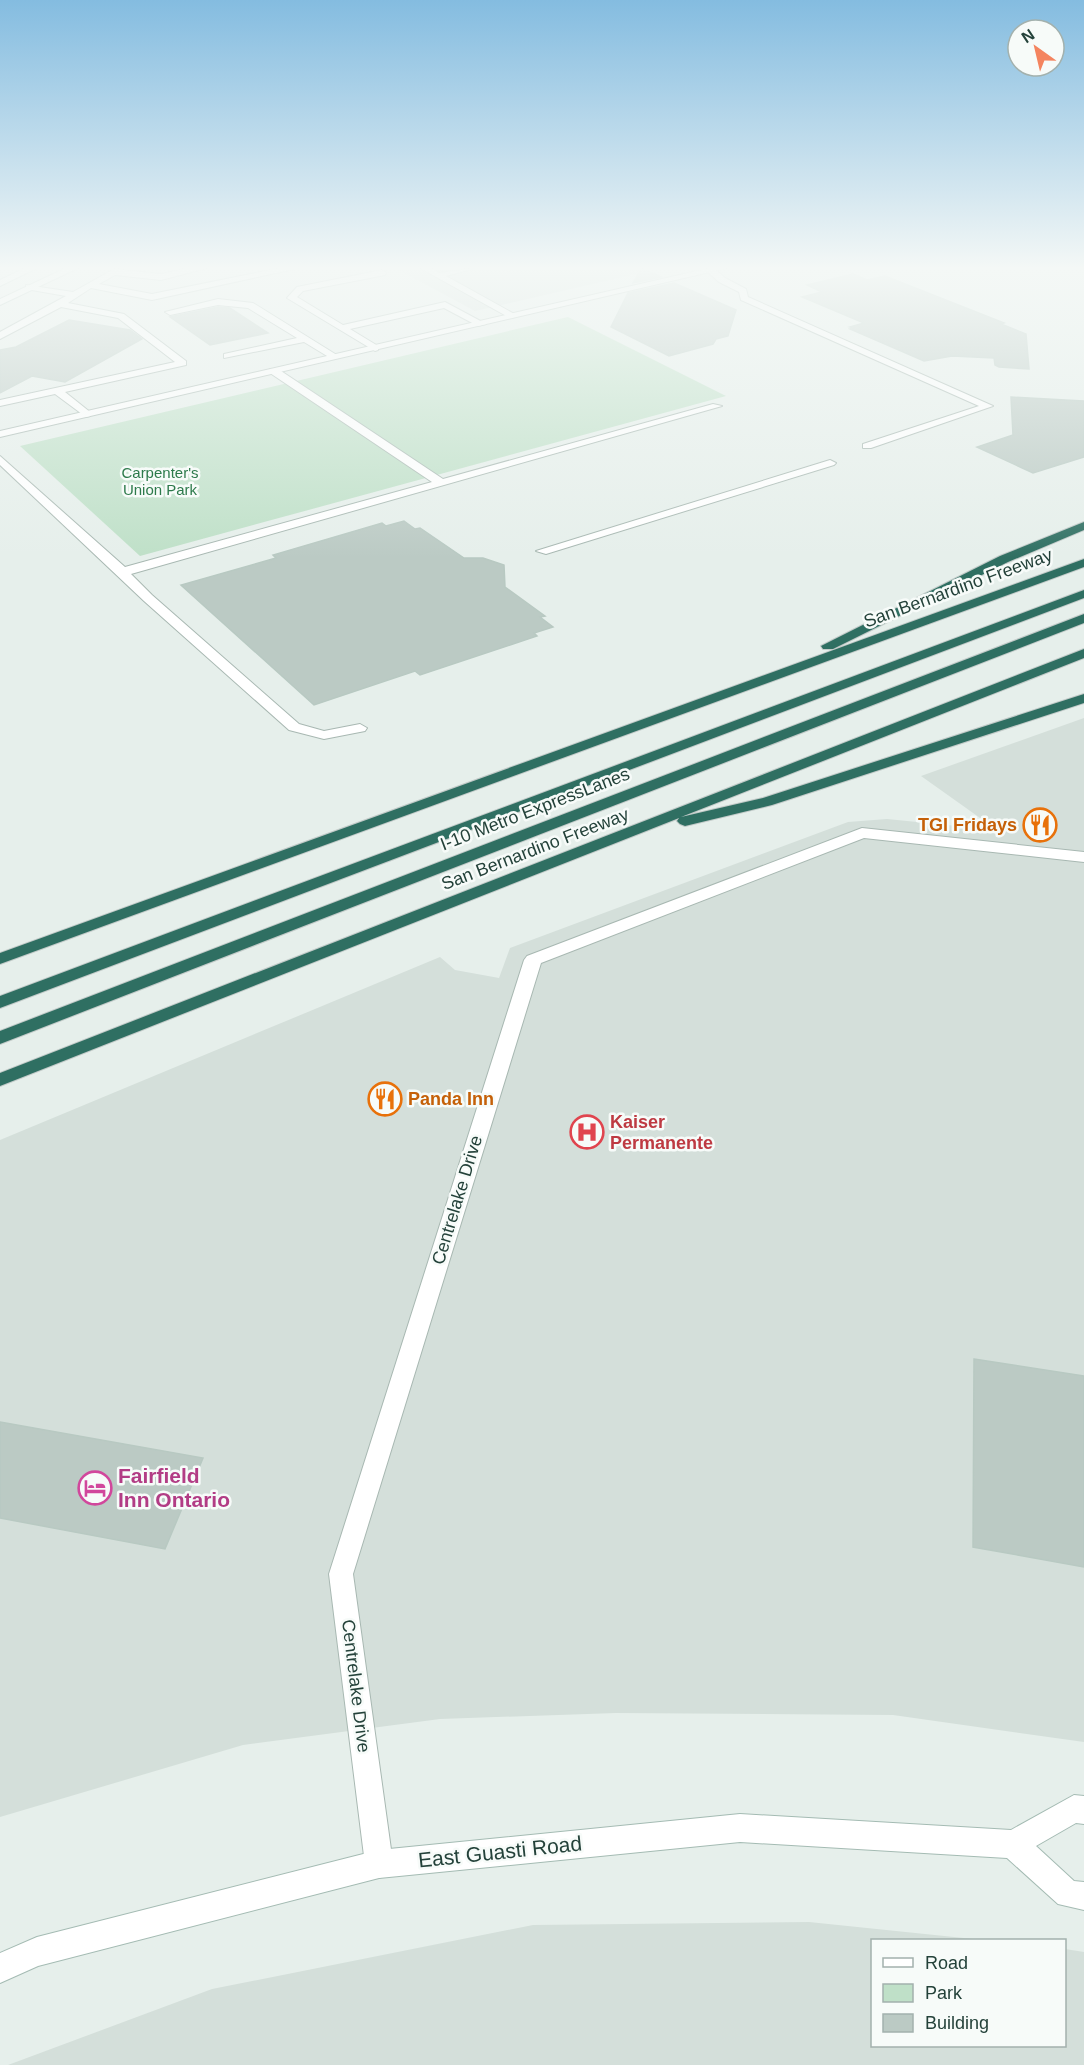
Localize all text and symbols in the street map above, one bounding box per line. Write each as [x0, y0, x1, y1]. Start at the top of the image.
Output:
north arrow [1006, 18, 1066, 78]
text: N [1018, 26, 1037, 46]
park label: Carpenter's Union Park [121, 464, 199, 498]
street label: San Bernardino Freeway [861, 545, 1055, 631]
street label: I-10 Metro ExpressLanes [438, 764, 632, 854]
street label: San Bernardino Freeway [438, 804, 632, 894]
restaurant icon: TGI Fridays [1022, 807, 1058, 843]
place label: TGI Fridays [918, 815, 1017, 835]
restaurant icon: Panda Inn [367, 1081, 403, 1117]
place label: Panda Inn [408, 1089, 494, 1109]
place label: Kaiser Permanente [610, 1112, 713, 1153]
hospital icon: Kaiser Permanente [569, 1114, 605, 1150]
street label: Centrelake Drive [428, 1133, 486, 1267]
place label: Fairfield Inn Ontario [118, 1464, 230, 1511]
hotel icon: Fairfield Inn Ontario [77, 1470, 113, 1506]
street label: Centrelake Drive [338, 1618, 374, 1754]
street label: East Guasti Road [417, 1831, 583, 1872]
legend [871, 1939, 1066, 2047]
text: Road [925, 1953, 968, 1973]
text: Park [925, 1983, 963, 2003]
text: Building [925, 2013, 989, 2033]

